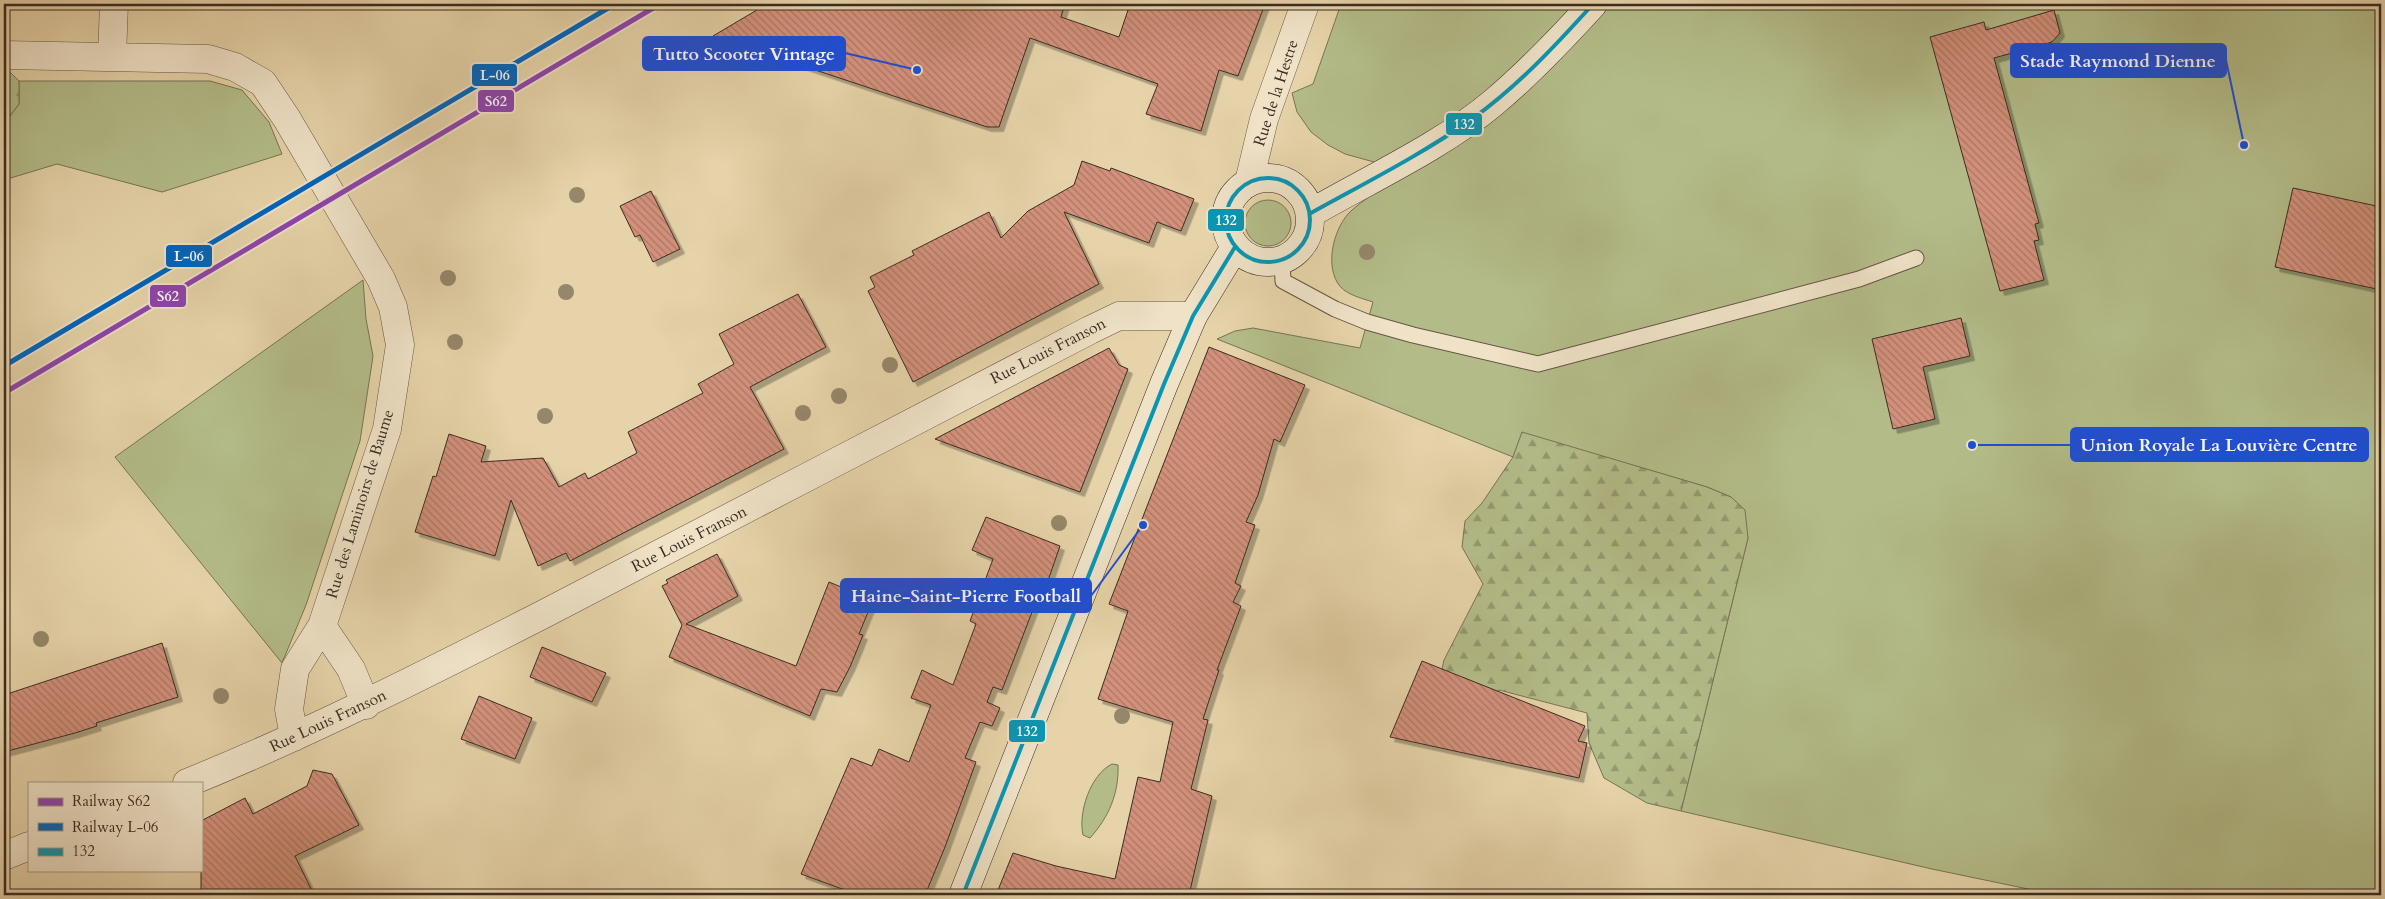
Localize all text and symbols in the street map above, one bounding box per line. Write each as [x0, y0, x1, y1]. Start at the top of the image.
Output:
callout: Tutto Scooter Vintage [643, 37, 845, 70]
street label: Rue de la Hestre [1248, 37, 1304, 149]
text: Tutto Scooter Vintage [653, 42, 835, 67]
callout: Stade Raymond Dienne [2011, 44, 2226, 77]
text: Stade Raymond Dienne [2020, 49, 2216, 74]
line badge: L-06 [471, 63, 518, 87]
text: L-06 [480, 66, 510, 85]
line badge: S62 [477, 89, 515, 113]
text: S62 [485, 92, 507, 111]
line badge: 132 [1445, 112, 1483, 136]
text: 132 [1453, 115, 1475, 134]
line badge: 132 [1207, 208, 1245, 232]
text: 132 [1215, 211, 1237, 230]
line badge: L-06 [165, 244, 213, 268]
text: L-06 [174, 247, 204, 266]
line badge: S62 [149, 284, 187, 308]
text: S62 [157, 287, 179, 306]
street label: Rue Louis Franson [987, 312, 1109, 390]
street label: Rue des Laminoirs de Baume [321, 407, 399, 601]
callout: Union Royale La Louvière Centre [2071, 428, 2368, 461]
text: Union Royale La Louvière Centre [2081, 433, 2358, 458]
street label: Rue Louis Franson [628, 500, 750, 578]
callout: Haine-Saint-Pierre Football [841, 579, 1091, 612]
text: Haine-Saint-Pierre Football [851, 584, 1081, 609]
street label: Rue Louis Franson [266, 684, 390, 758]
line badge: 132 [1008, 719, 1046, 743]
text: 132 [1016, 722, 1038, 741]
legend [28, 782, 202, 872]
text: Railway S62 [72, 791, 151, 811]
text: Railway L-06 [72, 817, 159, 837]
text: 132 [72, 841, 95, 861]

